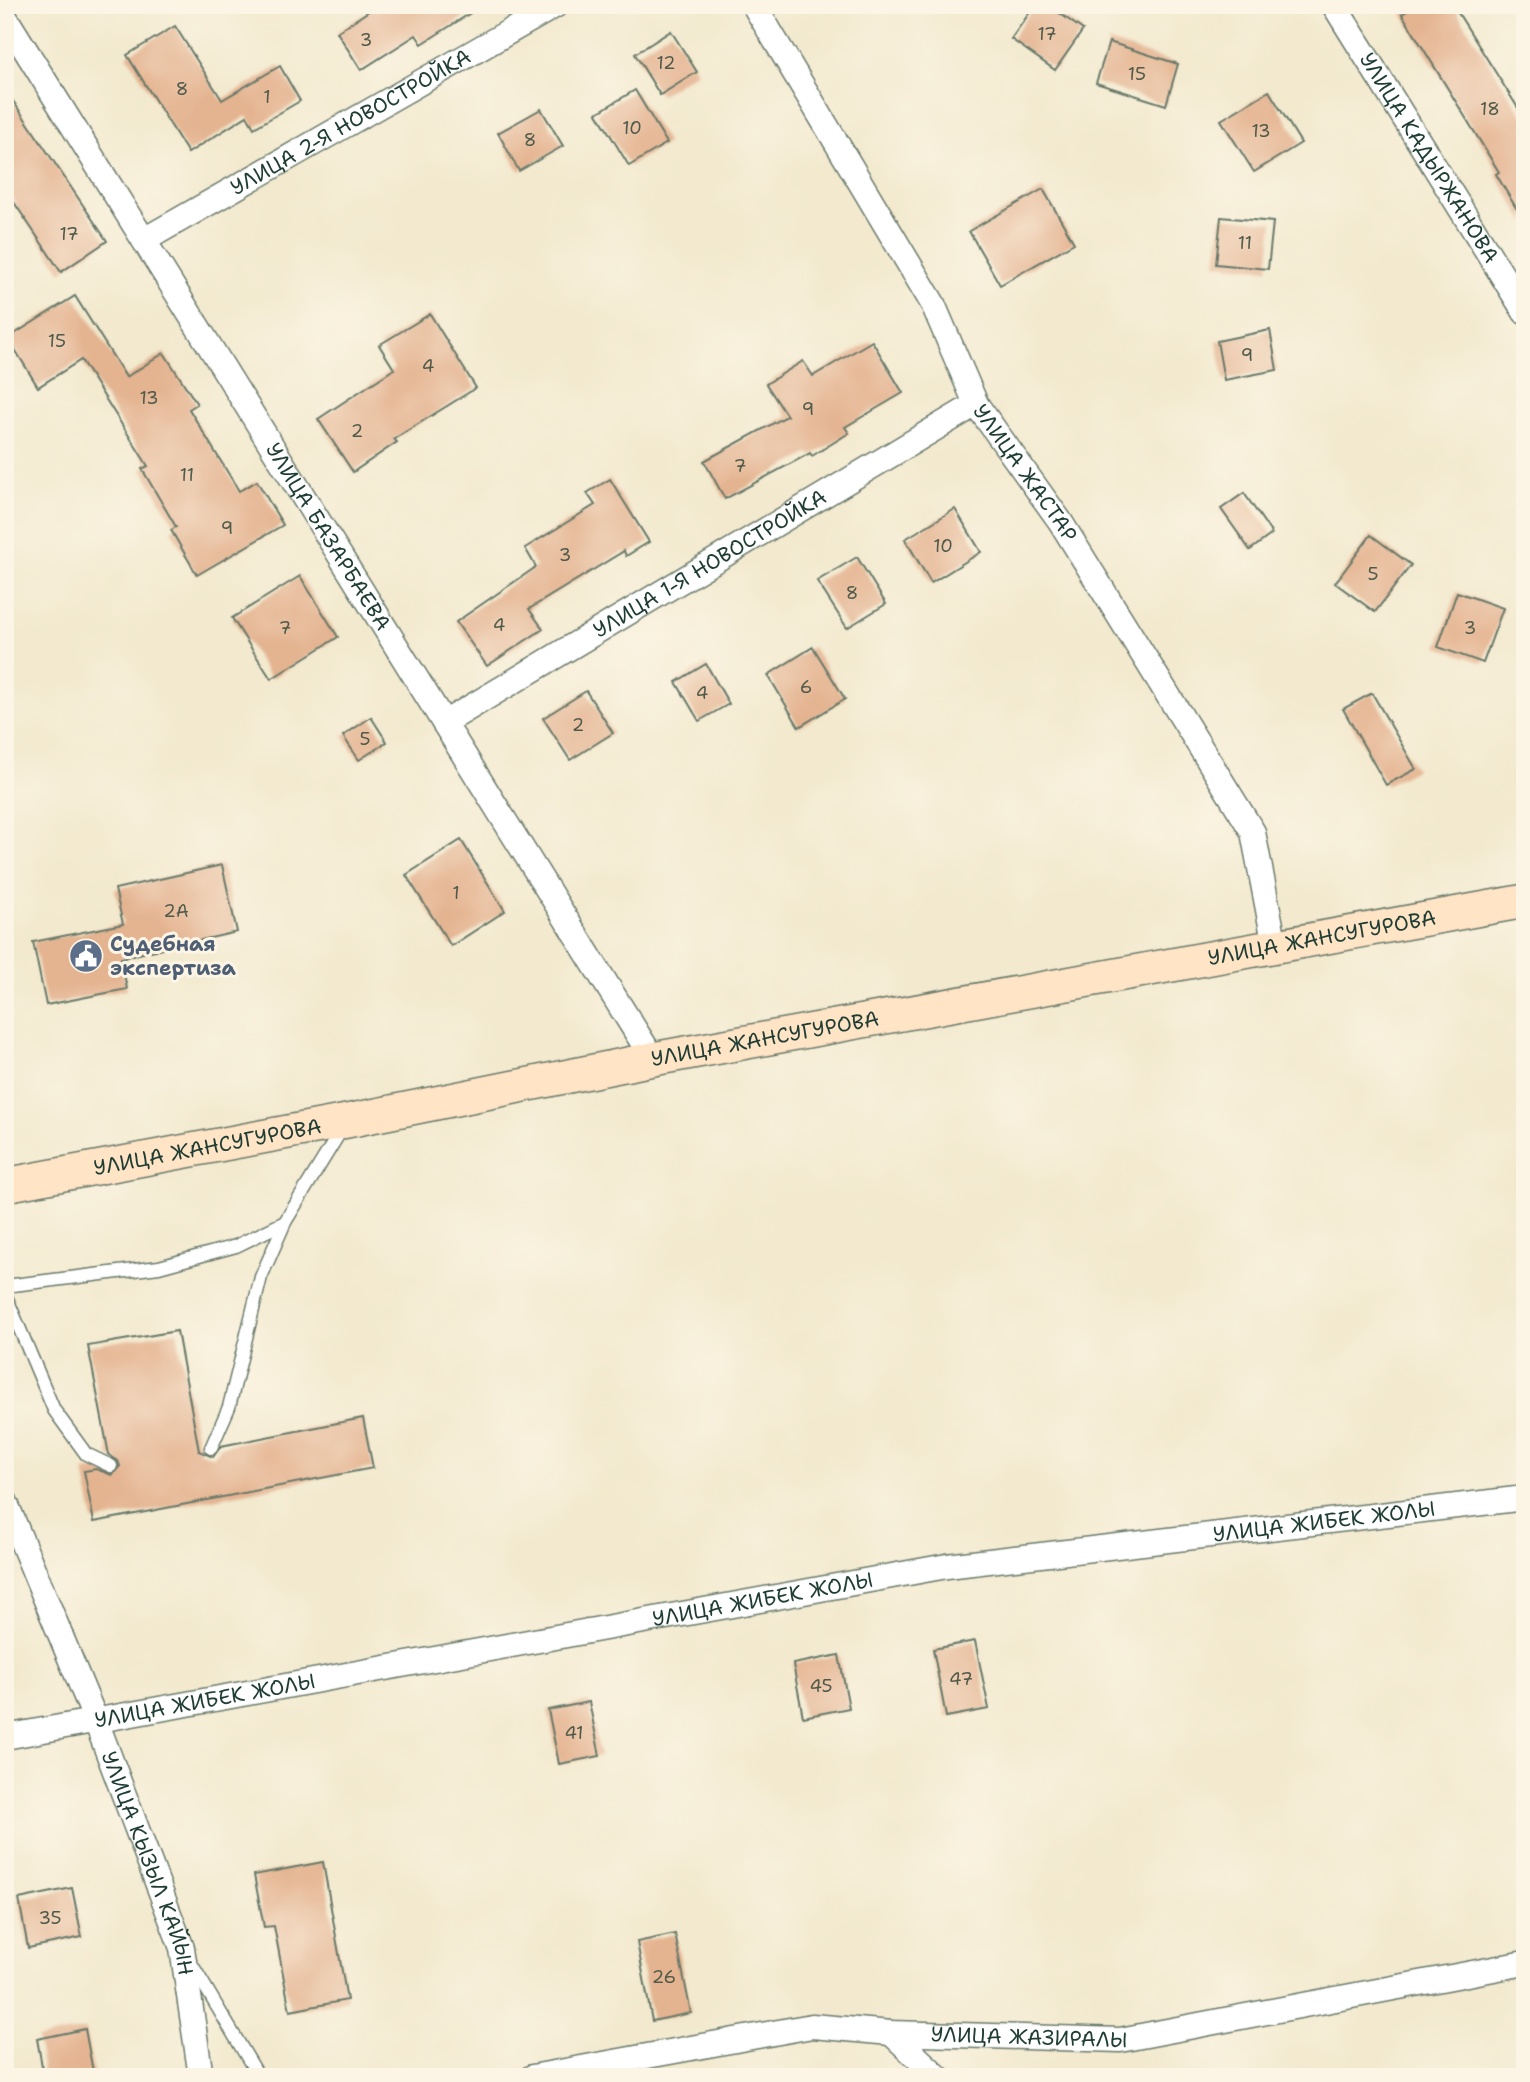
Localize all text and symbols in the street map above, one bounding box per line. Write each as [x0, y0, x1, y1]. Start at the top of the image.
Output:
house number: 17 [1037, 22, 1057, 46]
house number: 3 [360, 28, 372, 52]
street label: УЛИЦА 2-Я НОВОСТРОЙКА [225, 42, 476, 202]
street label: УЛИЦА КАДЫРЖАНОВА [1353, 47, 1505, 268]
house number: 12 [656, 51, 676, 75]
house number: 15 [1128, 62, 1146, 86]
house number: 8 [176, 77, 188, 101]
house number: 1 [263, 85, 271, 109]
house number: 18 [1480, 97, 1500, 121]
house number: 10 [622, 116, 642, 140]
house number: 13 [1251, 119, 1271, 143]
house number: 8 [524, 128, 536, 152]
house number: 17 [59, 222, 79, 246]
house number: 11 [1238, 231, 1252, 255]
house number: 15 [48, 329, 66, 353]
house number: 9 [1241, 343, 1253, 367]
house number: 4 [422, 354, 434, 378]
house number: 13 [139, 386, 159, 410]
house number: 9 [802, 397, 814, 421]
street label: УЛИЦА ЖАСТАР [967, 399, 1083, 547]
house number: 2 [351, 419, 363, 443]
street label: УЛИЦА БАЗАРБАЕВА [259, 437, 397, 636]
house number: 7 [734, 454, 746, 478]
house number: 11 [180, 463, 194, 487]
street label: УЛИЦА 1-Я НОВОСТРОЙКА [588, 483, 832, 644]
house number: 9 [221, 516, 233, 540]
house number: 10 [933, 534, 953, 558]
house number: 3 [559, 543, 571, 567]
house number: 5 [1367, 562, 1379, 586]
house number: 8 [846, 581, 858, 605]
house number: 4 [493, 613, 505, 637]
house number: 7 [279, 616, 291, 640]
house number: 3 [1464, 616, 1476, 640]
house number: 6 [800, 675, 812, 699]
house number: 4 [696, 681, 708, 705]
house number: 2 [572, 713, 584, 737]
house number: 5 [359, 727, 371, 751]
house number: 1 [452, 881, 460, 905]
house number: 2А [163, 899, 189, 923]
street label: УЛИЦА ЖАНСУГУРОВА [1206, 903, 1438, 972]
place label: Судебная экспертиза [110, 930, 237, 982]
public building icon: Судебная экспертиза [67, 937, 105, 975]
street label: УЛИЦА ЖАНСУГУРОВА [649, 1004, 881, 1073]
street label: УЛИЦА ЖАНСУГУРОВА [91, 1112, 324, 1182]
street label: УЛИЦА ЖИБЕК ЖОЛЫ [1211, 1495, 1437, 1549]
street label: УЛИЦА ЖИБЕК ЖОЛЫ [650, 1566, 875, 1633]
street label: УЛИЦА ЖИБЕК ЖОЛЫ [92, 1667, 317, 1734]
house number: 47 [949, 1667, 973, 1691]
house number: 45 [809, 1674, 833, 1698]
house number: 41 [564, 1721, 584, 1745]
street label: УЛИЦА КЫЗЫЛ КАЙЫН [95, 1747, 200, 1977]
house number: 35 [38, 1906, 62, 1930]
house number: 26 [652, 1965, 676, 1989]
street label: УЛИЦА ЖАЗИРАЛЫ [930, 2020, 1128, 2054]

